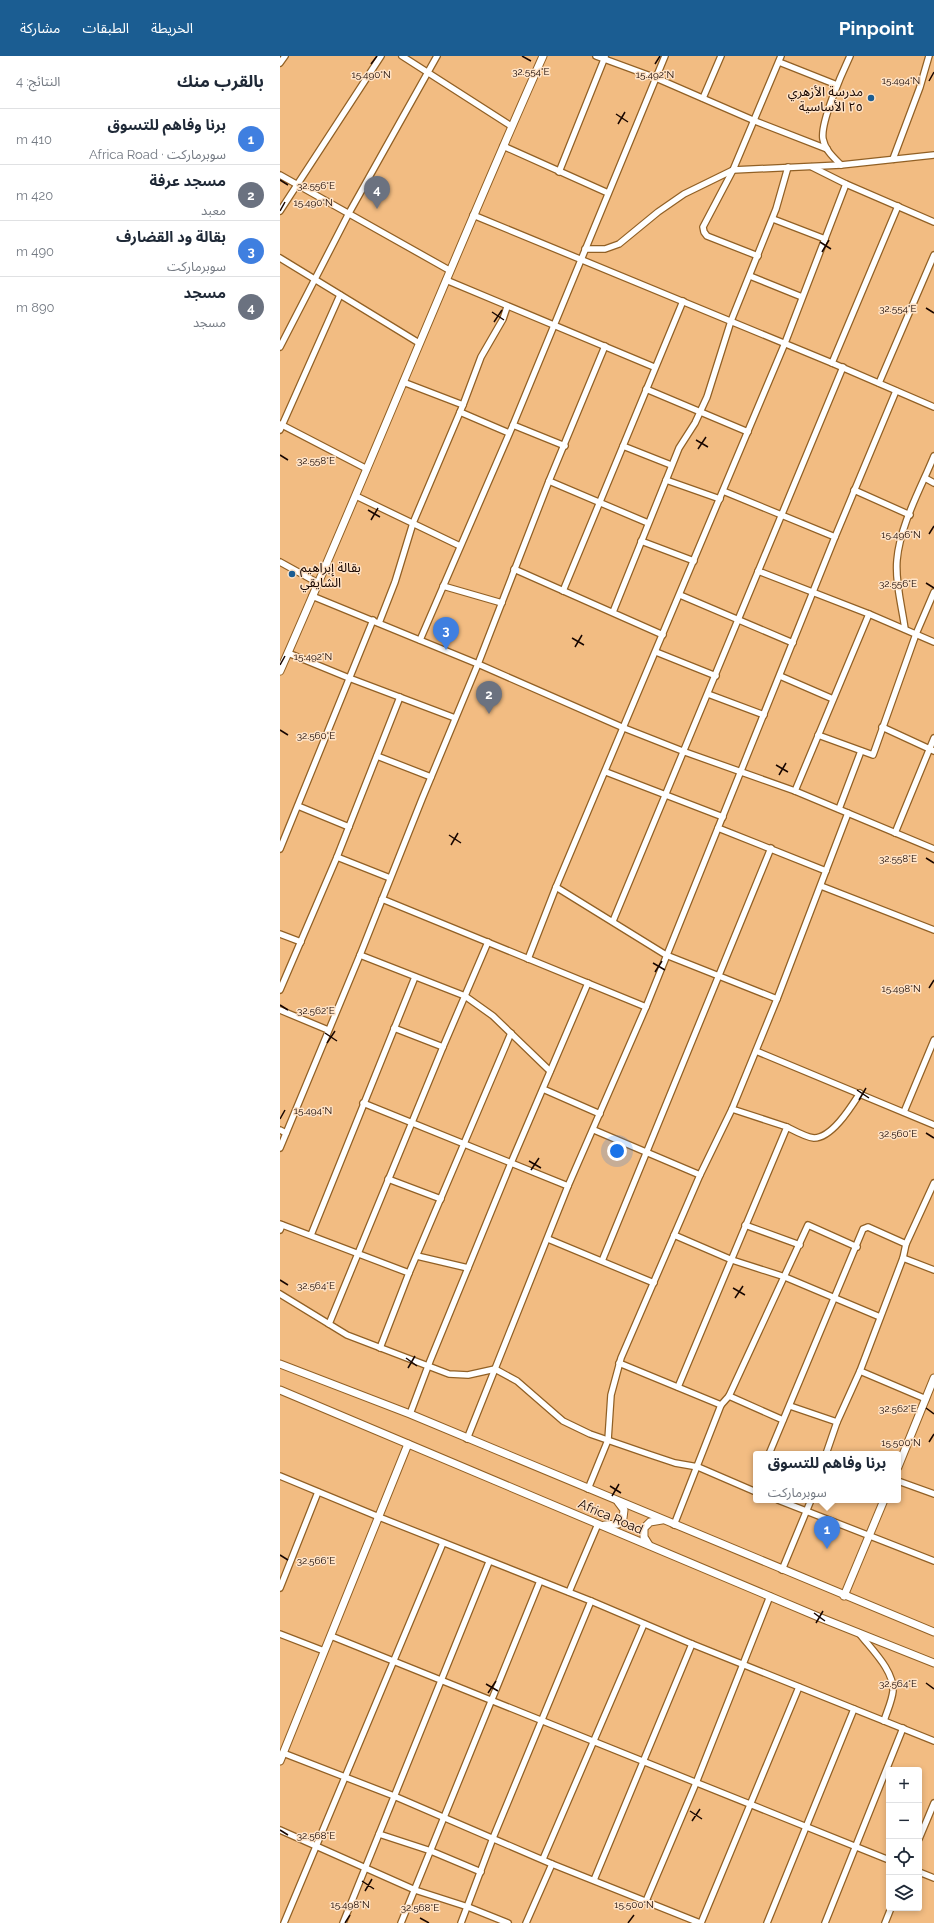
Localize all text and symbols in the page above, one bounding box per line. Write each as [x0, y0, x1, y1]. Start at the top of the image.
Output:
text: Pinpoint [839, 17, 914, 39]
text: مشاركة [20, 20, 60, 36]
text: الطبقات [82, 20, 129, 36]
text: الخريطة [151, 20, 193, 36]
text: 32.554°E [512, 66, 550, 77]
text: 15.490°N [351, 69, 391, 80]
text: 15.492°N [636, 69, 674, 80]
text: بالقرب منك [177, 71, 264, 91]
text: النتائج: 4 [16, 74, 60, 89]
text: 15.494°N [882, 75, 920, 86]
place label: مدرسة الأزهري ٢٥ الأساسية [788, 84, 863, 114]
marker: مدرسة الأزهري ٢٥ الأساسية [866, 93, 876, 103]
text: برنا وفاهم للتسوق [107, 116, 226, 134]
text: 410 m [16, 132, 52, 147]
text: 1 [248, 132, 254, 147]
text: سوبرماركت · Africa Road [89, 147, 226, 162]
text: مسجد عرفة [149, 172, 226, 190]
pin: 4 [364, 176, 390, 209]
text: 32.556°E [297, 180, 335, 191]
text: 420 m [16, 188, 53, 203]
text: 2 [247, 188, 255, 203]
text: 15.490°N [293, 197, 333, 208]
text: معبد [201, 203, 226, 218]
text: بقالة ود القضارف [116, 228, 226, 246]
text: 490 m [16, 244, 54, 259]
text: 3 [247, 244, 255, 259]
text: سوبرماركت [167, 259, 226, 274]
text: مسجد [184, 284, 226, 302]
text: 890 m [16, 300, 55, 315]
text: 4 [247, 300, 255, 315]
text: 32.554°E [879, 303, 917, 314]
text: مسجد [193, 315, 226, 330]
text: 32.558°E [297, 455, 335, 466]
text: 15.496°N [881, 529, 921, 540]
place label: بقالة إبراهيم الشايقي [300, 560, 361, 593]
marker: بقالة إبراهيم الشايقي [287, 569, 297, 579]
text: 32.556°E [879, 578, 917, 589]
pin: 3 [433, 617, 459, 650]
text: 15.492°N [294, 651, 332, 662]
pin: 2 [476, 681, 502, 714]
text: 32.560°E [297, 730, 335, 741]
text: 32.558°E [879, 853, 917, 864]
text: 15.498°N [881, 983, 921, 994]
text: 32.562°E [297, 1005, 335, 1016]
text: 15.494°N [294, 1105, 332, 1116]
text: 32.560°E [879, 1128, 917, 1139]
your location [607, 1141, 627, 1161]
text: 32.564°E [297, 1280, 335, 1291]
text: 32.562°E [879, 1403, 917, 1414]
text: 15.500°N [881, 1437, 921, 1448]
popup [753, 1451, 901, 1503]
text: برنا وفاهم للتسوق [768, 1454, 886, 1472]
text: سوبرماركت [768, 1485, 827, 1500]
street label: Africa Road [576, 1496, 645, 1537]
pin: 1 [814, 1516, 840, 1549]
text: 32.566°E [297, 1555, 335, 1566]
text: 32.564°E [879, 1678, 917, 1689]
map controls [886, 1767, 922, 1911]
button: + [886, 1767, 922, 1803]
button: − [886, 1803, 922, 1839]
text: 32.568°E [297, 1830, 335, 1841]
button: locate [886, 1839, 922, 1875]
button: layers [886, 1875, 922, 1911]
text: 15.498°N [330, 1899, 370, 1910]
text: 15.500°N [614, 1899, 654, 1910]
text: 32.568°E [401, 1902, 439, 1913]

